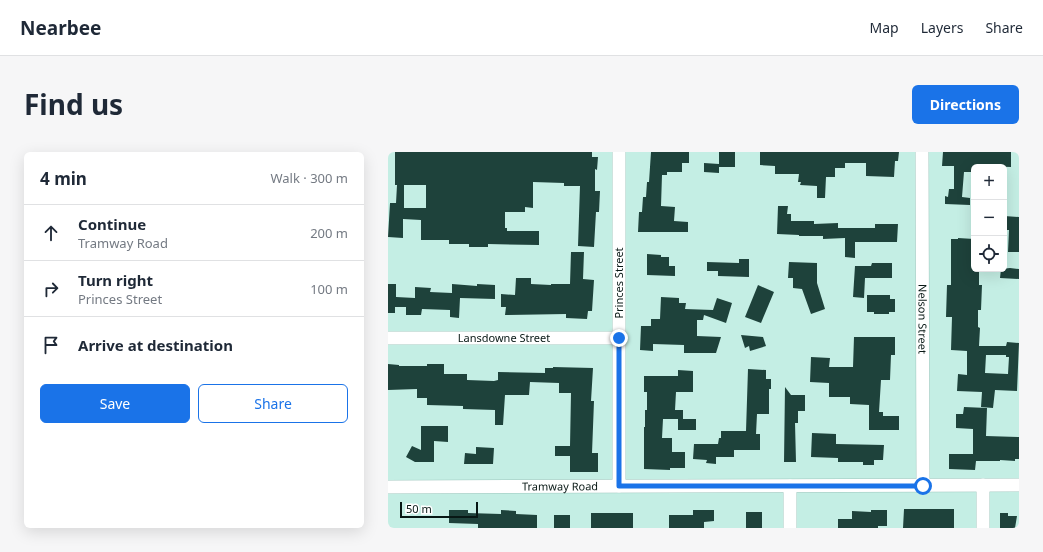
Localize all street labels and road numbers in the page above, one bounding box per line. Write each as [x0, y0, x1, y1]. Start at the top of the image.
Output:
street label: Princes Street [611, 247, 626, 319]
street label: Nelson Street [915, 284, 931, 354]
street label: Lansdowne Street [458, 330, 550, 345]
street label: Tramway Road [522, 478, 598, 494]

